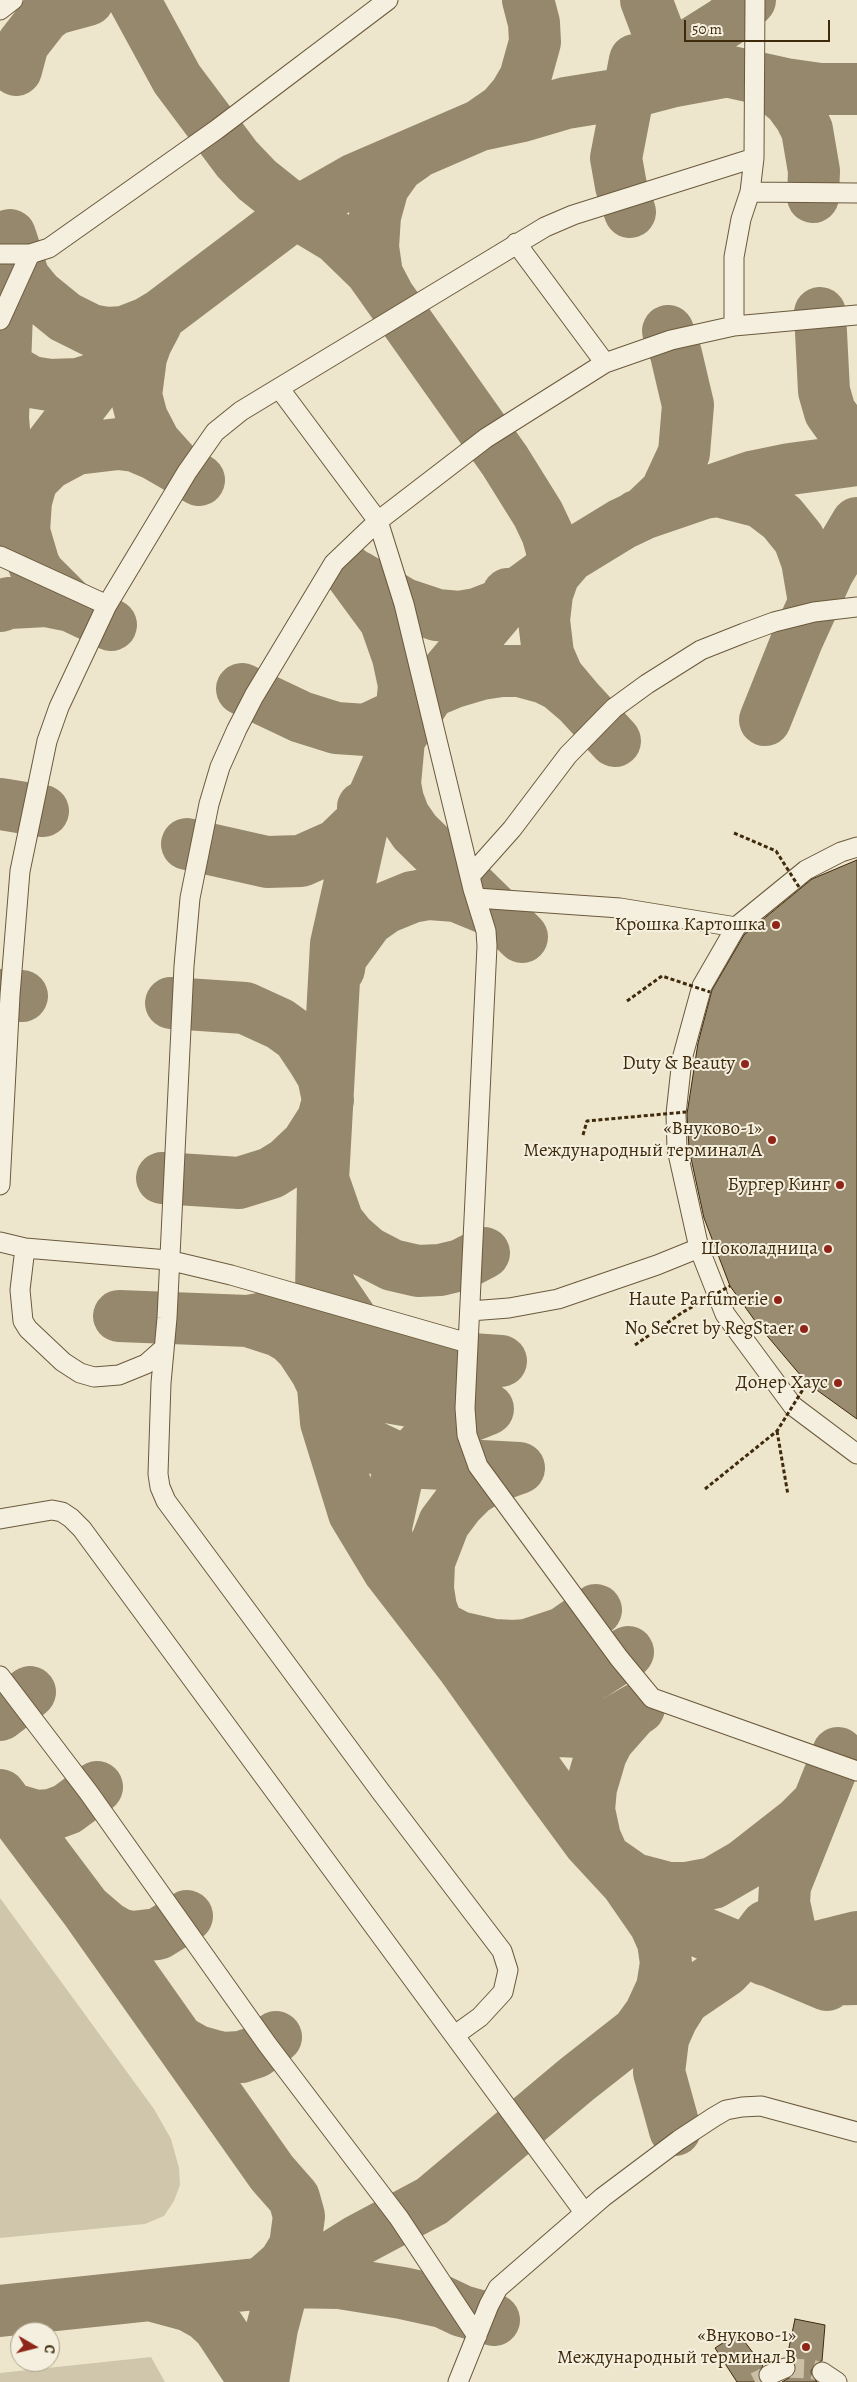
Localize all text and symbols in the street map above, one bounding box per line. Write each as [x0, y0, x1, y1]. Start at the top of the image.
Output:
scale bar [687, 10, 833, 42]
text: 50 m [692, 19, 722, 39]
place label: Крошка Картошка [615, 914, 766, 936]
marker: Крошка Картошка [770, 919, 782, 931]
place label: Duty & Beauty [622, 1053, 735, 1075]
marker: Duty & Beauty [739, 1058, 751, 1070]
place label: «Внуково-1» Международный терминал А [523, 1118, 762, 1162]
marker: «Внуково-1» Международный терминал А [766, 1134, 778, 1146]
place label: Бургер Кинг [727, 1174, 830, 1196]
marker: Бургер Кинг [834, 1179, 846, 1191]
place label: Шоколадница [700, 1238, 818, 1260]
marker: Шоколадница [822, 1243, 834, 1255]
place label: Haute Parfumerie [628, 1289, 768, 1311]
marker: Haute Parfumerie [772, 1294, 784, 1306]
place label: No Secret by RegStaer [624, 1318, 794, 1340]
marker: No Secret by RegStaer [798, 1323, 810, 1335]
place label: Донер Хаус [736, 1372, 828, 1394]
marker: Донер Хаус [832, 1377, 844, 1389]
north arrow [10, 2322, 60, 2372]
place label: «Внуково-1» Международный терминал B [557, 2325, 796, 2369]
marker: «Внуково-1» Международный терминал B [800, 2341, 812, 2353]
text: С [39, 2343, 59, 2355]

